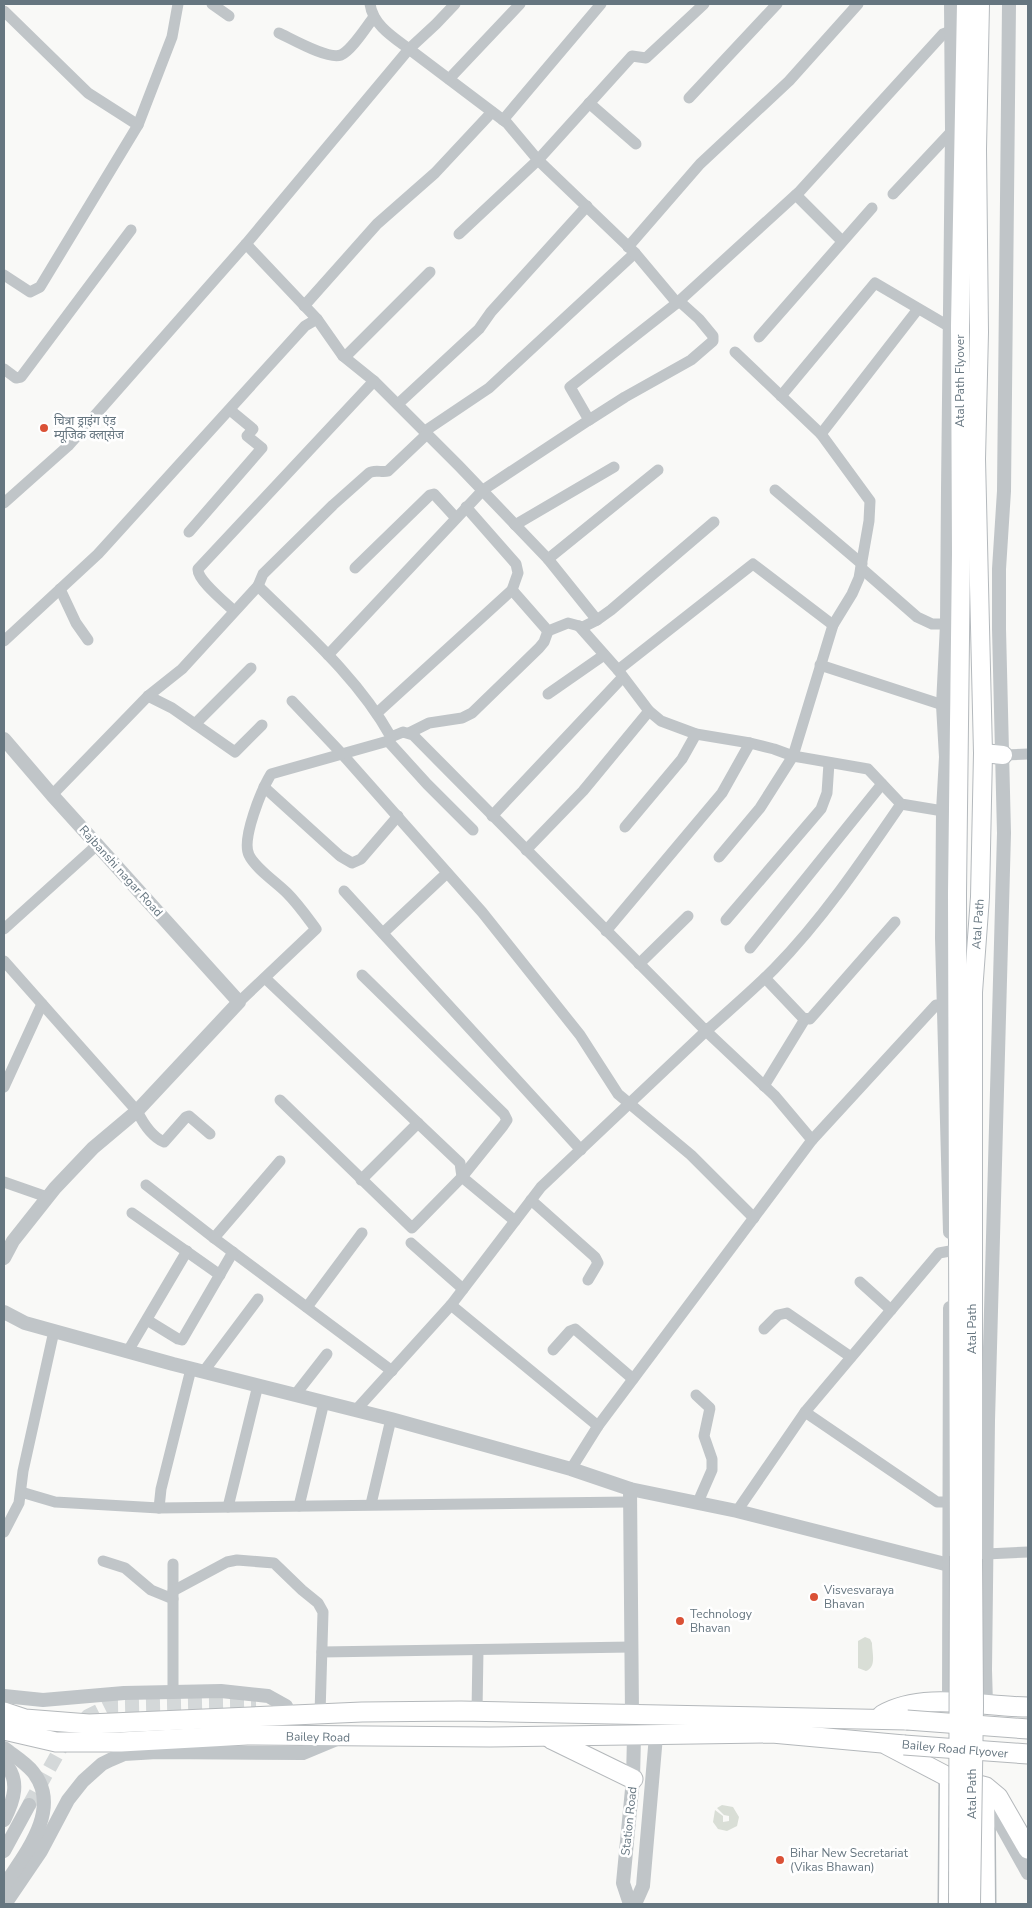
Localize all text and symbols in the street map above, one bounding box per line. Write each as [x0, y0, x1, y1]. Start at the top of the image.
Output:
street label: Atal Path Flyover [952, 334, 968, 428]
place label: चित्रा ड्राइंग एंड म्यूजिक क्ला्सेज [54, 413, 125, 443]
marker: चित्रा ड्राइंग एंड म्यूजिक क्ला्सेज [38, 422, 50, 434]
street label: Rajbanshi nagar Road [76, 822, 166, 920]
street label: Atal Path [968, 898, 988, 950]
street label: Atal Path [964, 1304, 980, 1354]
place label: Visvesvaraya Bhavan [823, 1582, 894, 1612]
marker: Visvesvaraya Bhavan [808, 1591, 820, 1603]
place label: Technology Bhavan [690, 1606, 753, 1636]
marker: Technology Bhavan [674, 1615, 686, 1627]
street label: Bailey Road [286, 1728, 350, 1746]
street label: Bailey Road Flyover [901, 1736, 1010, 1762]
street label: Atal Path [964, 1769, 980, 1819]
street label: Station Road [617, 1786, 641, 1856]
place label: Bihar New Secretariat (Vikas Bhawan) [790, 1845, 909, 1875]
marker: Bihar New Secretariat (Vikas Bhawan) [774, 1854, 786, 1866]

